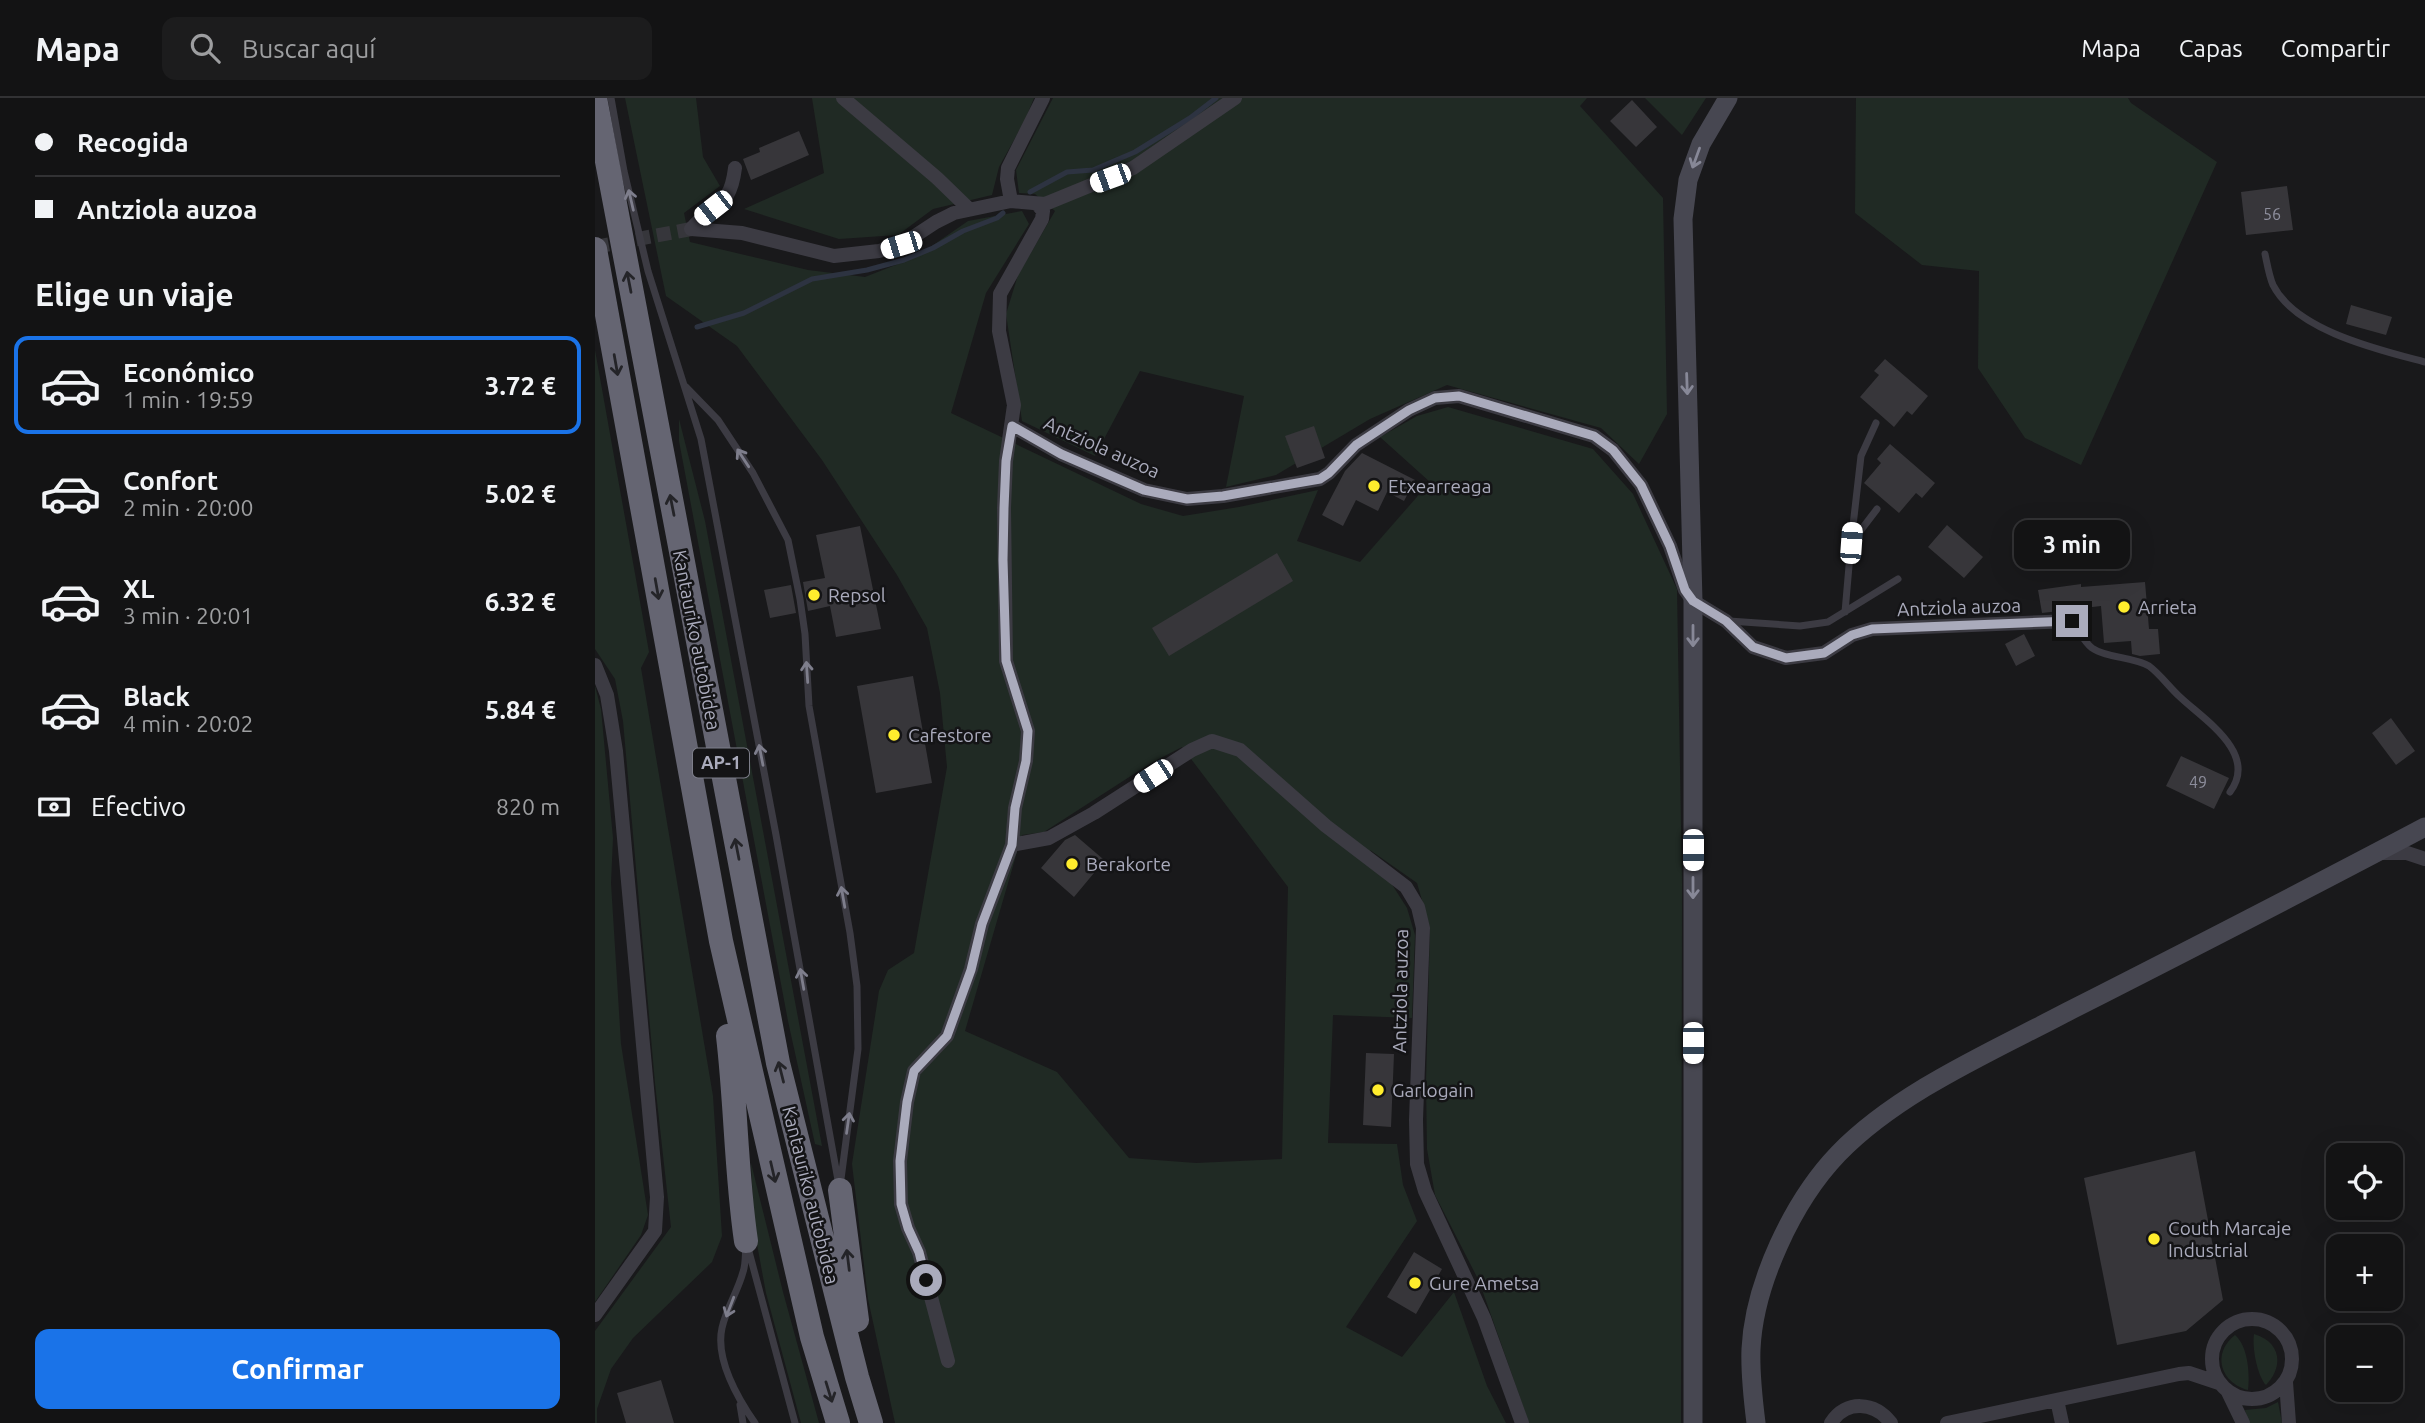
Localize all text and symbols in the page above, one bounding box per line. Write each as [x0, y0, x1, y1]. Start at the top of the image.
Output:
search box [162, 17, 652, 80]
icon: search [186, 29, 224, 67]
text: Mapa [35, 30, 120, 67]
text: Buscar aquí [242, 34, 376, 63]
text: Mapa [2081, 35, 2141, 62]
text: Capas [2179, 35, 2243, 62]
text: Compartir [2281, 35, 2390, 62]
text: Recogida [77, 128, 189, 157]
one-way arrow [1689, 147, 1701, 169]
car [1087, 161, 1134, 195]
car [690, 187, 737, 229]
one-way arrow [624, 189, 637, 212]
text: Antziola auzoa [77, 195, 257, 224]
house number: 56 [2263, 205, 2281, 223]
car [878, 229, 925, 261]
one-way arrow [622, 271, 635, 294]
text: Elige un viaje [35, 276, 234, 312]
one-way arrow [610, 353, 623, 376]
icon: car [39, 354, 102, 417]
text: Económico [123, 358, 255, 387]
text: 3.72 € [485, 371, 556, 400]
one-way arrow [1680, 372, 1694, 395]
text: 1 min · 19:59 [123, 387, 254, 412]
street label: Antziola auzoa [1041, 412, 1163, 482]
one-way arrow [736, 449, 750, 468]
icon: car [39, 462, 102, 525]
text: Confort [123, 466, 218, 495]
place label: Etxearreaga [1388, 475, 1491, 497]
marker: Etxearreaga [1366, 478, 1382, 494]
text: 5.02 € [485, 479, 556, 508]
one-way arrow [665, 494, 678, 517]
text: 2 min · 20:00 [123, 495, 254, 520]
callout: 3 min [2014, 519, 2130, 568]
car [1840, 521, 1863, 565]
text: 3 min [2043, 532, 2101, 557]
street label: Kantauriko autobidea [669, 548, 725, 732]
icon: car [39, 570, 102, 633]
text: XL [123, 574, 154, 603]
one-way arrow [650, 577, 664, 600]
place label: Repsol [828, 584, 886, 606]
text: 6.32 € [485, 587, 556, 616]
marker: Repsol [806, 587, 822, 603]
street label: Antziola auzoa [1896, 594, 2022, 620]
place label: Arrieta [2138, 596, 2197, 618]
marker: Arrieta [2116, 599, 2132, 615]
text: 3 min · 20:01 [123, 603, 254, 628]
route end [2056, 605, 2088, 637]
one-way arrow [1686, 624, 1700, 647]
one-way arrow [800, 662, 813, 684]
icon: car [39, 678, 102, 741]
text: Black [123, 682, 190, 711]
text: 5.84 € [485, 695, 556, 724]
text: 4 min · 20:02 [123, 711, 254, 736]
place label: Cafestore [908, 724, 992, 746]
marker: Cafestore [886, 727, 902, 743]
one-way arrow [753, 744, 767, 767]
road number: AP-1 [693, 748, 749, 778]
car [1130, 756, 1177, 796]
house number: 49 [2189, 773, 2207, 791]
icon: cash [35, 788, 73, 826]
text: Efectivo [91, 792, 186, 821]
text: 820 m [496, 794, 560, 819]
car [1683, 829, 1704, 871]
one-way arrow [730, 838, 743, 861]
place label: Berakorte [1086, 853, 1171, 875]
marker: Berakorte [1064, 856, 1080, 872]
one-way arrow [1686, 876, 1700, 899]
one-way arrow [836, 886, 849, 909]
street label: Antziola auzoa [1388, 929, 1412, 1053]
one-way arrow [795, 968, 808, 991]
car [1683, 1022, 1704, 1064]
one-way arrow [774, 1061, 787, 1084]
place label: Garlogain [1392, 1079, 1474, 1101]
marker: Garlogain [1370, 1082, 1386, 1098]
street label: Kantauriko autobidea [778, 1104, 844, 1286]
one-way arrow [842, 1112, 855, 1135]
map controls [2326, 1143, 2403, 1402]
button: locate [2326, 1143, 2403, 1220]
one-way arrow [767, 1160, 780, 1183]
place label: Couth Marcaje Industrial [2168, 1217, 2291, 1261]
marker: Couth Marcaje Industrial [2146, 1231, 2162, 1247]
button: + [2326, 1234, 2403, 1311]
one-way arrow [842, 1249, 855, 1272]
route start [910, 1264, 942, 1296]
place label: Gure Ametsa [1429, 1272, 1539, 1294]
marker: Gure Ametsa [1407, 1275, 1423, 1291]
one-way arrow [723, 1295, 736, 1317]
button: − [2326, 1325, 2403, 1402]
button: Confirmar [35, 1329, 560, 1409]
one-way arrow [823, 1381, 836, 1403]

